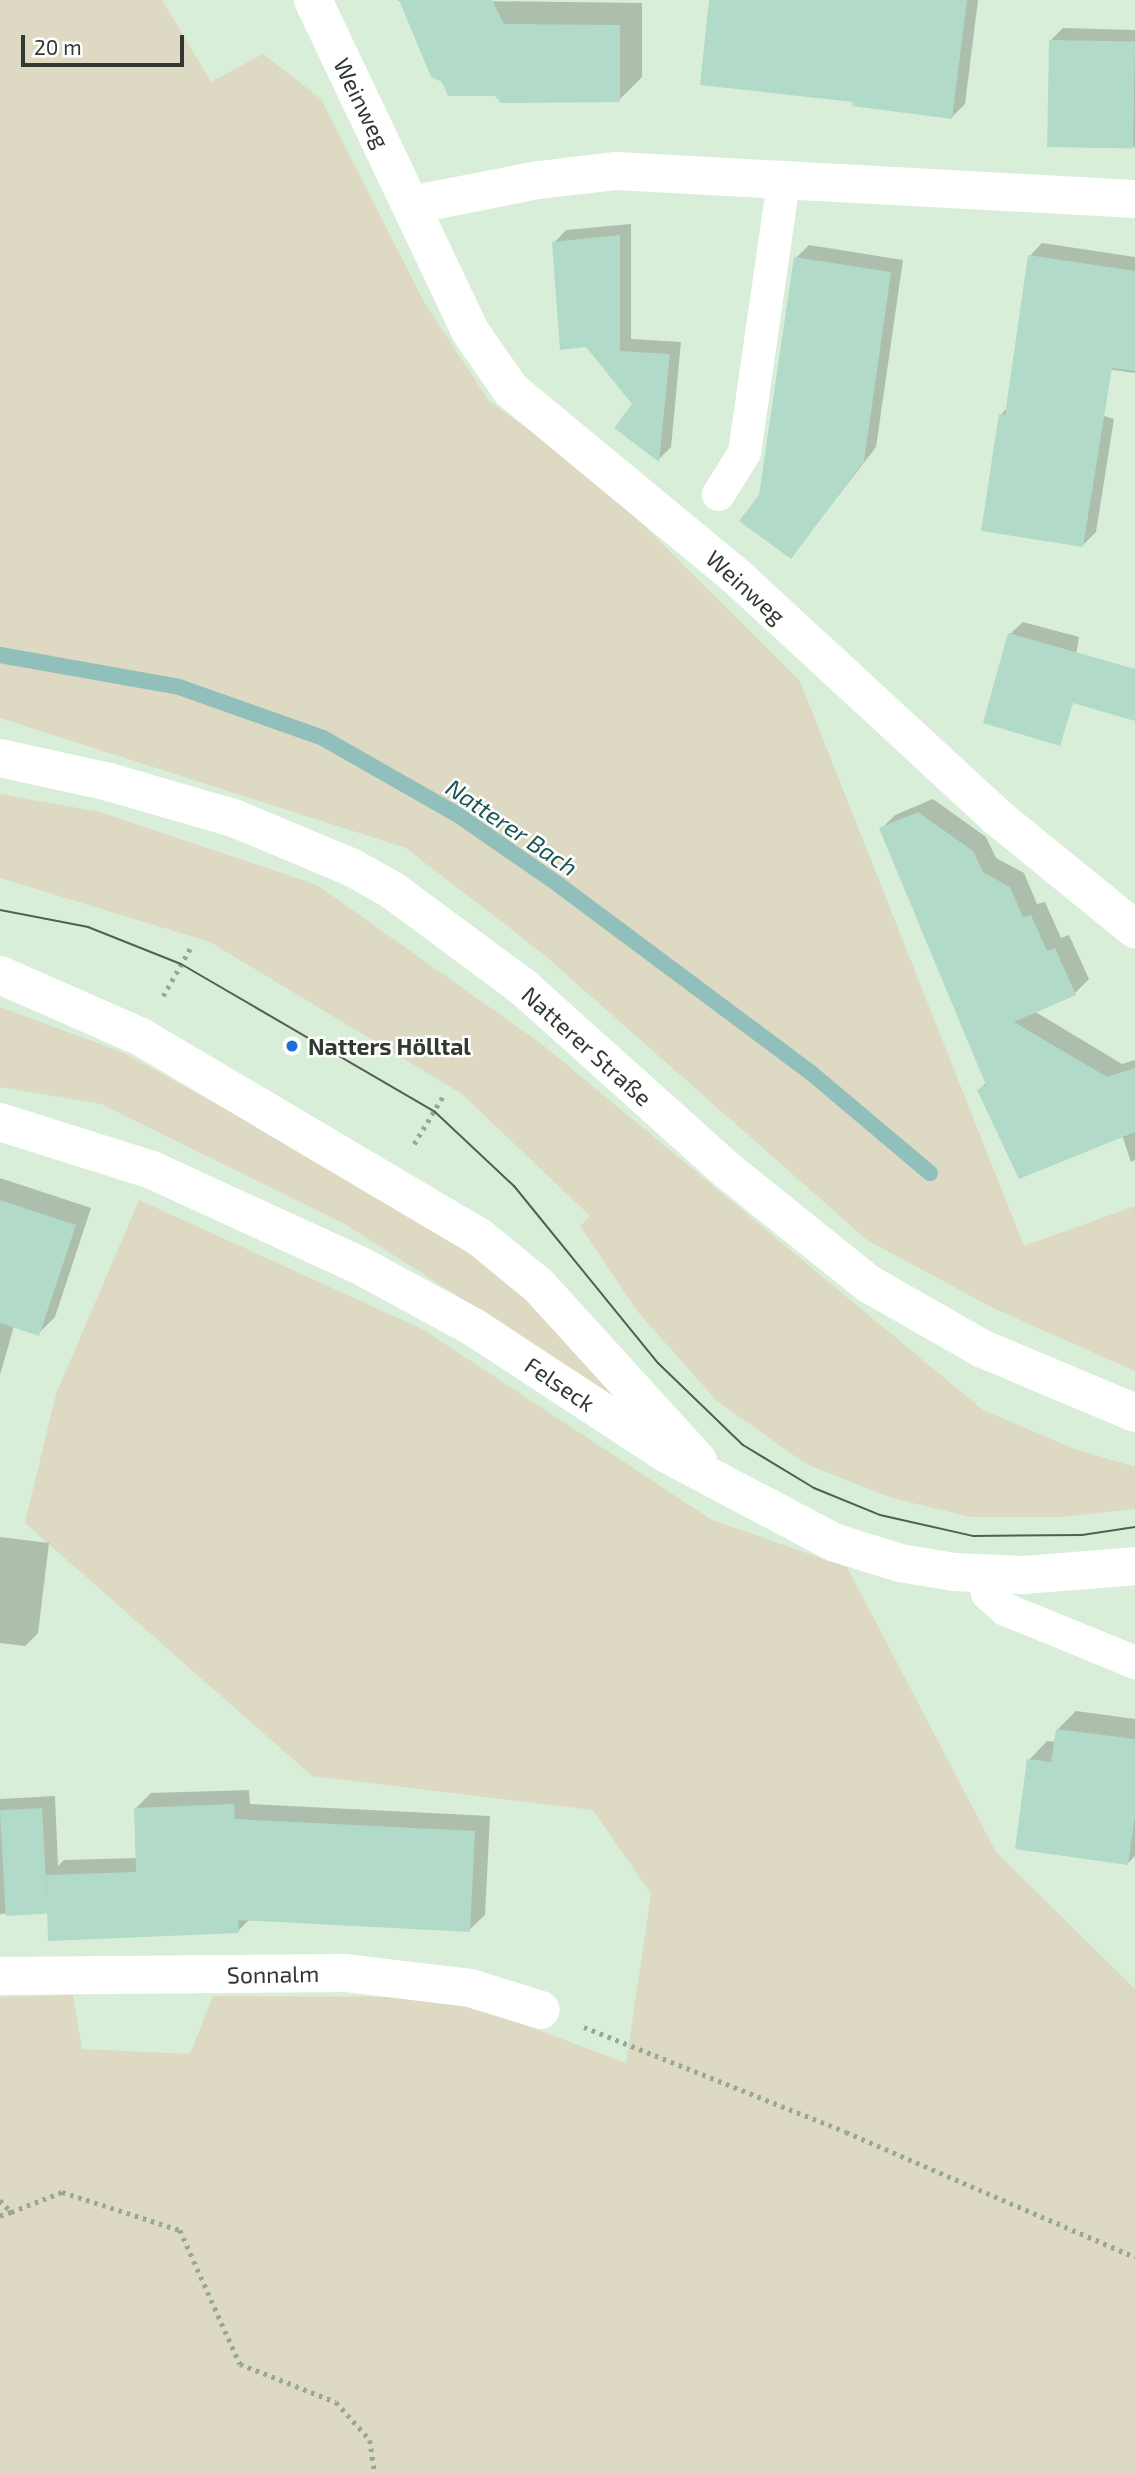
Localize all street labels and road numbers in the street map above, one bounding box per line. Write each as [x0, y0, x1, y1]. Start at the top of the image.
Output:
street label: Weinweg [328, 53, 396, 153]
street label: Weinweg [701, 544, 791, 630]
street label: Natterer Straße [516, 980, 658, 1112]
street label: Felseck [520, 1351, 600, 1417]
street label: Sonnalm [227, 1959, 319, 1989]

